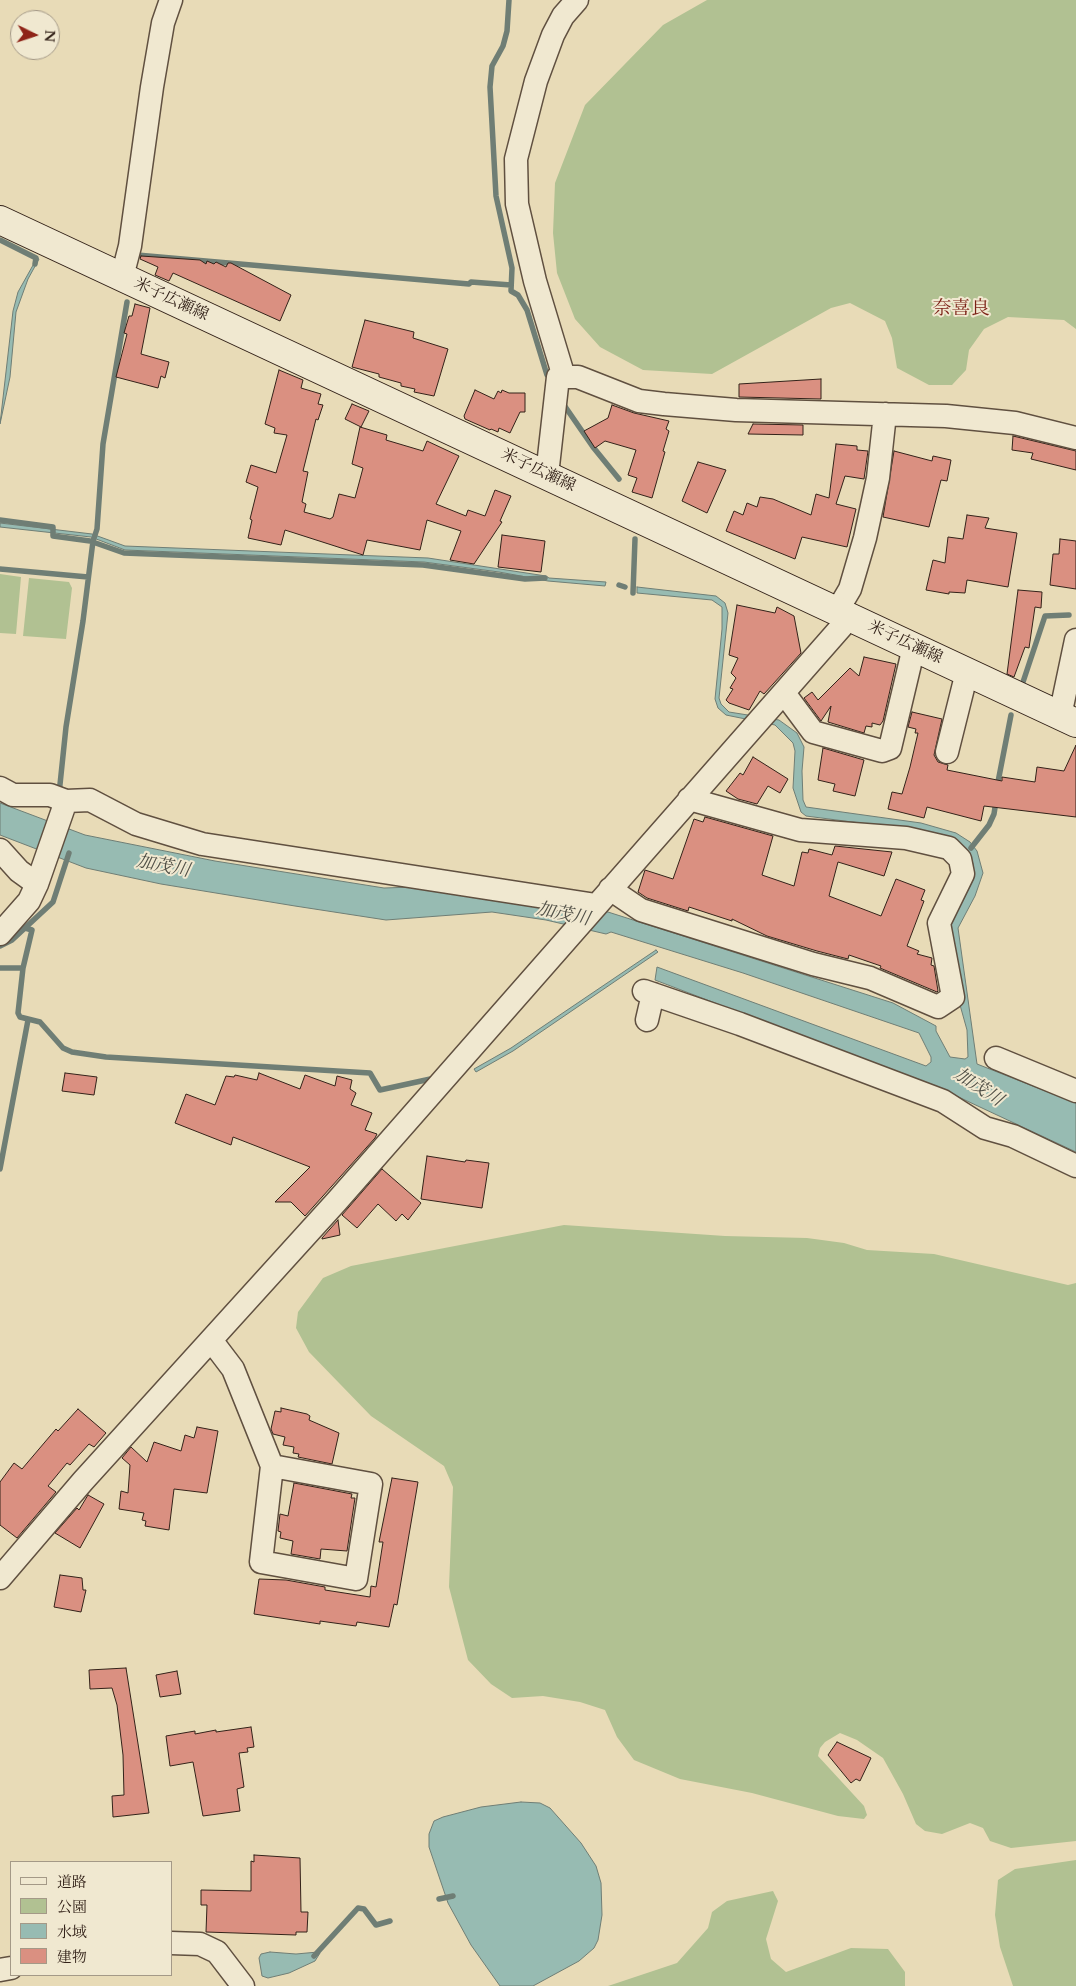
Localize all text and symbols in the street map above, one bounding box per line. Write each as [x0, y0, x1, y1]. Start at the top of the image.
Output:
north arrow [10, 10, 60, 60]
text: N [40, 29, 59, 43]
street label: 米子広瀬線 [131, 274, 211, 326]
district label: 奈喜良 [933, 299, 989, 321]
street label: 米子広瀬線 [498, 445, 578, 497]
street label: 米子広瀬線 [865, 617, 945, 669]
water label: 加茂川 [134, 851, 192, 883]
water label: 加茂川 [534, 899, 592, 931]
water label: 加茂川 [949, 1064, 1007, 1112]
legend [10, 1861, 172, 1976]
text: 道路 [57, 1872, 87, 1892]
text: 公園 [57, 1897, 87, 1917]
text: 水域 [57, 1922, 87, 1942]
text: 建物 [57, 1947, 87, 1967]

